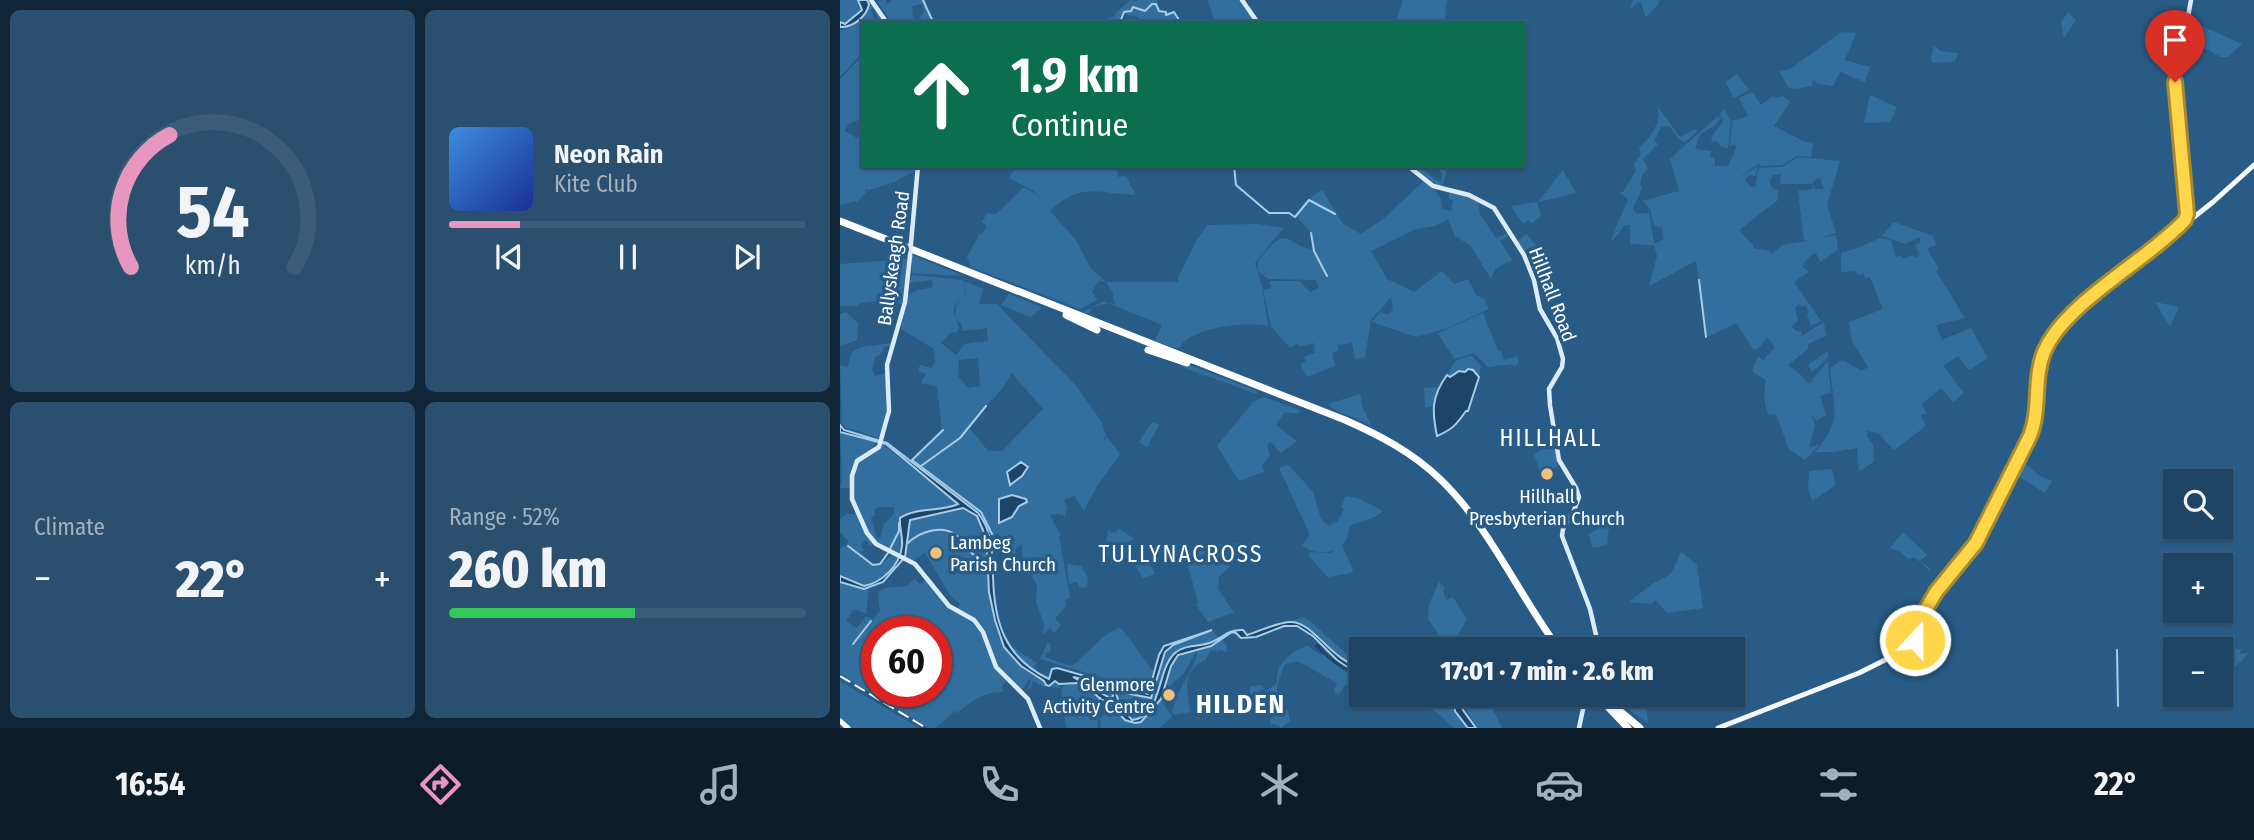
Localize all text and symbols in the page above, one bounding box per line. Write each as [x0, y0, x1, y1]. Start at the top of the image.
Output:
pin [2145, 10, 2205, 82]
icon: arrive [2156, 21, 2194, 59]
text: 1.9 km [1011, 46, 1140, 105]
icon: ahead [896, 49, 987, 140]
text: Continue [1011, 106, 1128, 144]
text: Neon Rain [554, 139, 663, 170]
text: 54 [176, 170, 249, 257]
text: Kite Club [554, 170, 638, 198]
street label: Ballyskeagh Road [873, 189, 914, 327]
icon: previous [490, 238, 528, 276]
icon: pause [609, 238, 647, 276]
icon: next [728, 238, 766, 276]
street label: Hillhall Road [1524, 244, 1581, 345]
text: km/h [185, 251, 240, 281]
district label: HILLHALL [1500, 424, 1602, 452]
marker: Hillhall Presbyterian Church [1539, 466, 1555, 482]
map controls [2163, 469, 2233, 707]
button: search [2163, 469, 2233, 539]
place label: Hillhall Presbyterian Church [1469, 485, 1625, 530]
text: Range · 52% [449, 503, 560, 531]
text: Climate [34, 513, 105, 541]
place label: Lambeg Parish Church [950, 531, 1056, 576]
text: 260 km [449, 538, 607, 601]
district label: TULLYNACROSS [1099, 540, 1263, 568]
marker: Lambeg Parish Church [928, 545, 944, 561]
text: 22° [176, 548, 249, 611]
button: + [2163, 553, 2233, 623]
text: − [34, 556, 51, 602]
text: + [374, 556, 391, 602]
position arrow [1878, 603, 1952, 677]
speed limit sign: 60 [861, 616, 952, 707]
button: − [2163, 637, 2233, 707]
text: 17:01 · 7 min · 2.6 km [1440, 656, 1654, 687]
place label: Glenmore Activity Centre [1043, 673, 1155, 718]
marker: Glenmore Activity Centre [1161, 687, 1177, 703]
district label: HILDEN [1196, 689, 1286, 720]
icon: directions [416, 760, 465, 809]
icon: music [696, 760, 745, 809]
icon: phone [975, 760, 1024, 809]
icon: climate [1255, 760, 1304, 809]
icon: car [1535, 760, 1584, 809]
icon: filters [1814, 760, 1863, 809]
text: 16:54 [115, 765, 185, 803]
text: 22° [2094, 765, 2139, 803]

